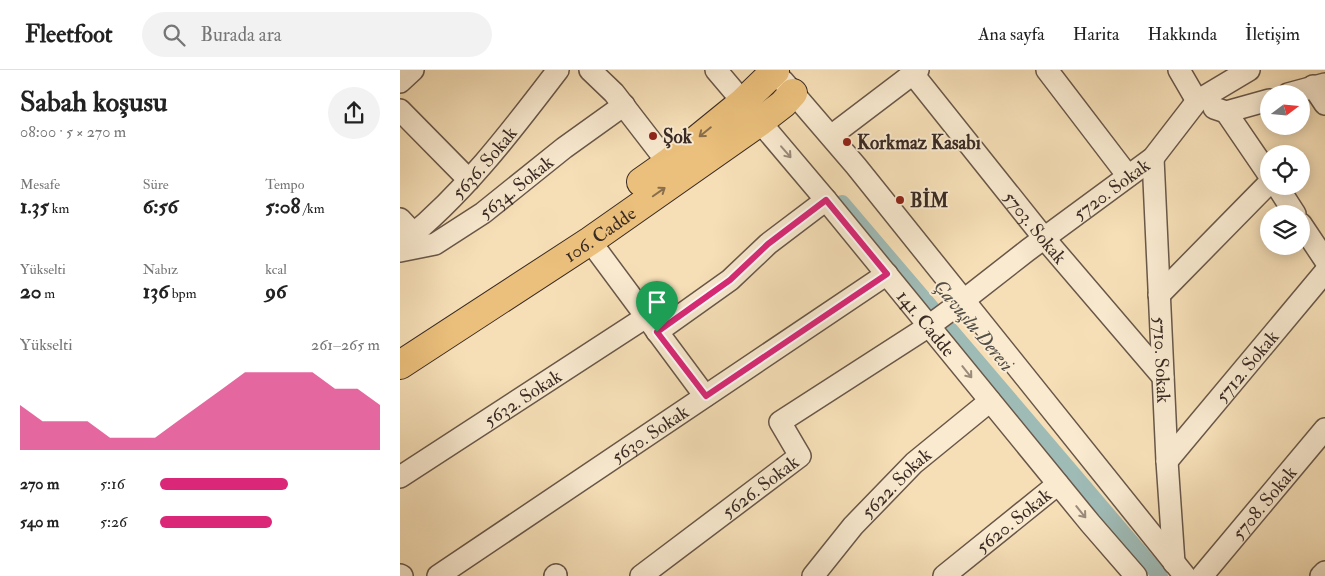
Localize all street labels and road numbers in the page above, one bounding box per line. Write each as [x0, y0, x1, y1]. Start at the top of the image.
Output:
street label: 5636. Sokak [447, 122, 523, 204]
street label: 5634. Sokak [474, 150, 559, 225]
street label: 5720. Sokak [1069, 153, 1155, 226]
street label: 5703. Sokak [998, 186, 1072, 269]
street label: 106. Cadde [560, 201, 641, 268]
street label: 141. Cadde [891, 285, 960, 362]
street label: 5710. Sokak [1147, 316, 1175, 404]
street label: 5712. Sokak [1210, 326, 1284, 407]
street label: 5632. Sokak [479, 364, 566, 432]
street label: 5630. Sokak [607, 400, 693, 469]
street label: 5622. Sokak [856, 443, 937, 524]
street label: 5626. Sokak [717, 450, 804, 524]
street label: 5708. Sokak [1227, 461, 1302, 545]
street label: 5620. Sokak [971, 483, 1057, 559]

